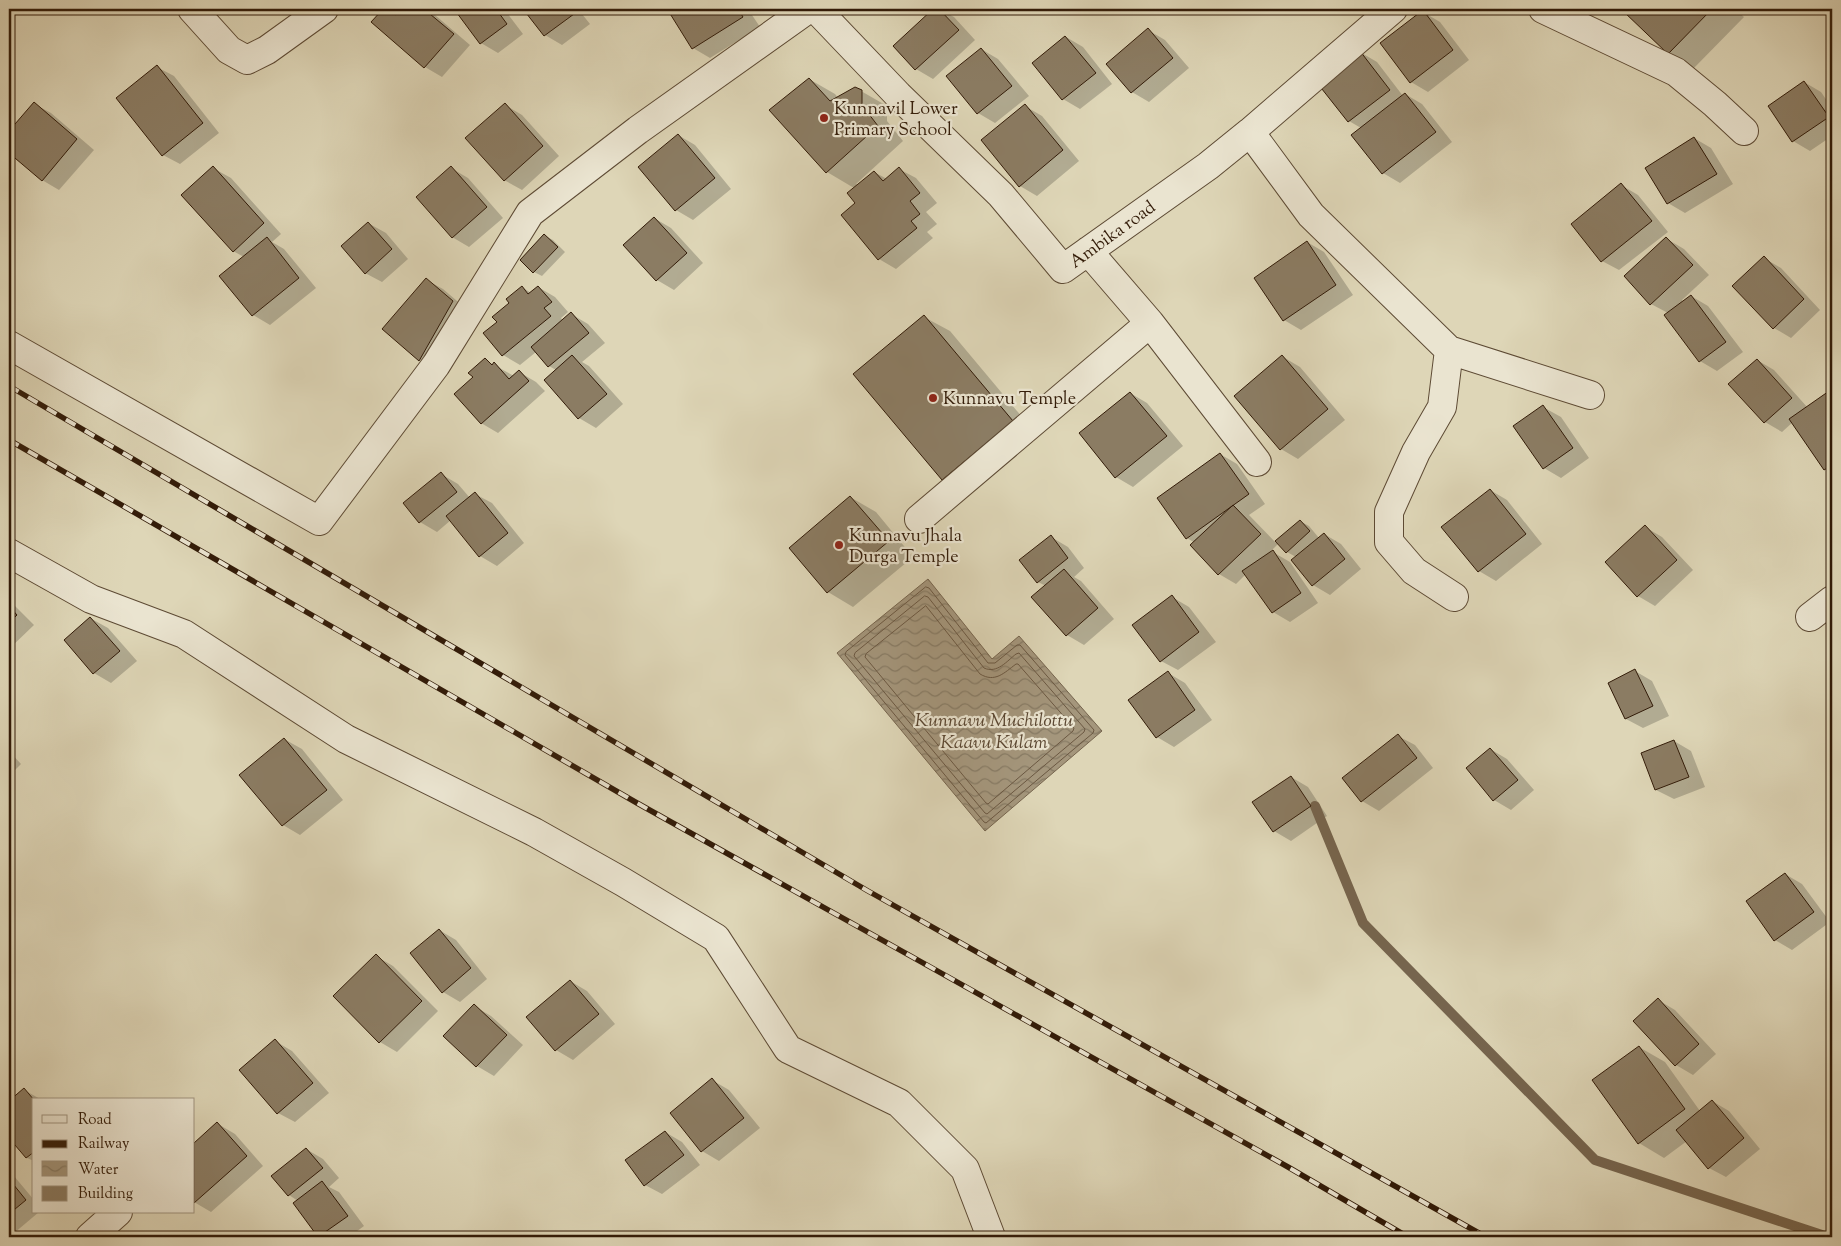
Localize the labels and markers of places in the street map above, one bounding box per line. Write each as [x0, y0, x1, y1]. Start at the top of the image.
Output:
place label: Kunnavil Lower Primary School [834, 97, 958, 144]
marker: Kunnavil Lower Primary School [818, 112, 830, 124]
place label: Kunnavu Temple [943, 387, 1076, 413]
marker: Kunnavu Temple [927, 392, 939, 404]
place label: Kunnavu Jhala Durga Temple [849, 524, 962, 571]
marker: Kunnavu Jhala Durga Temple [833, 539, 845, 551]

